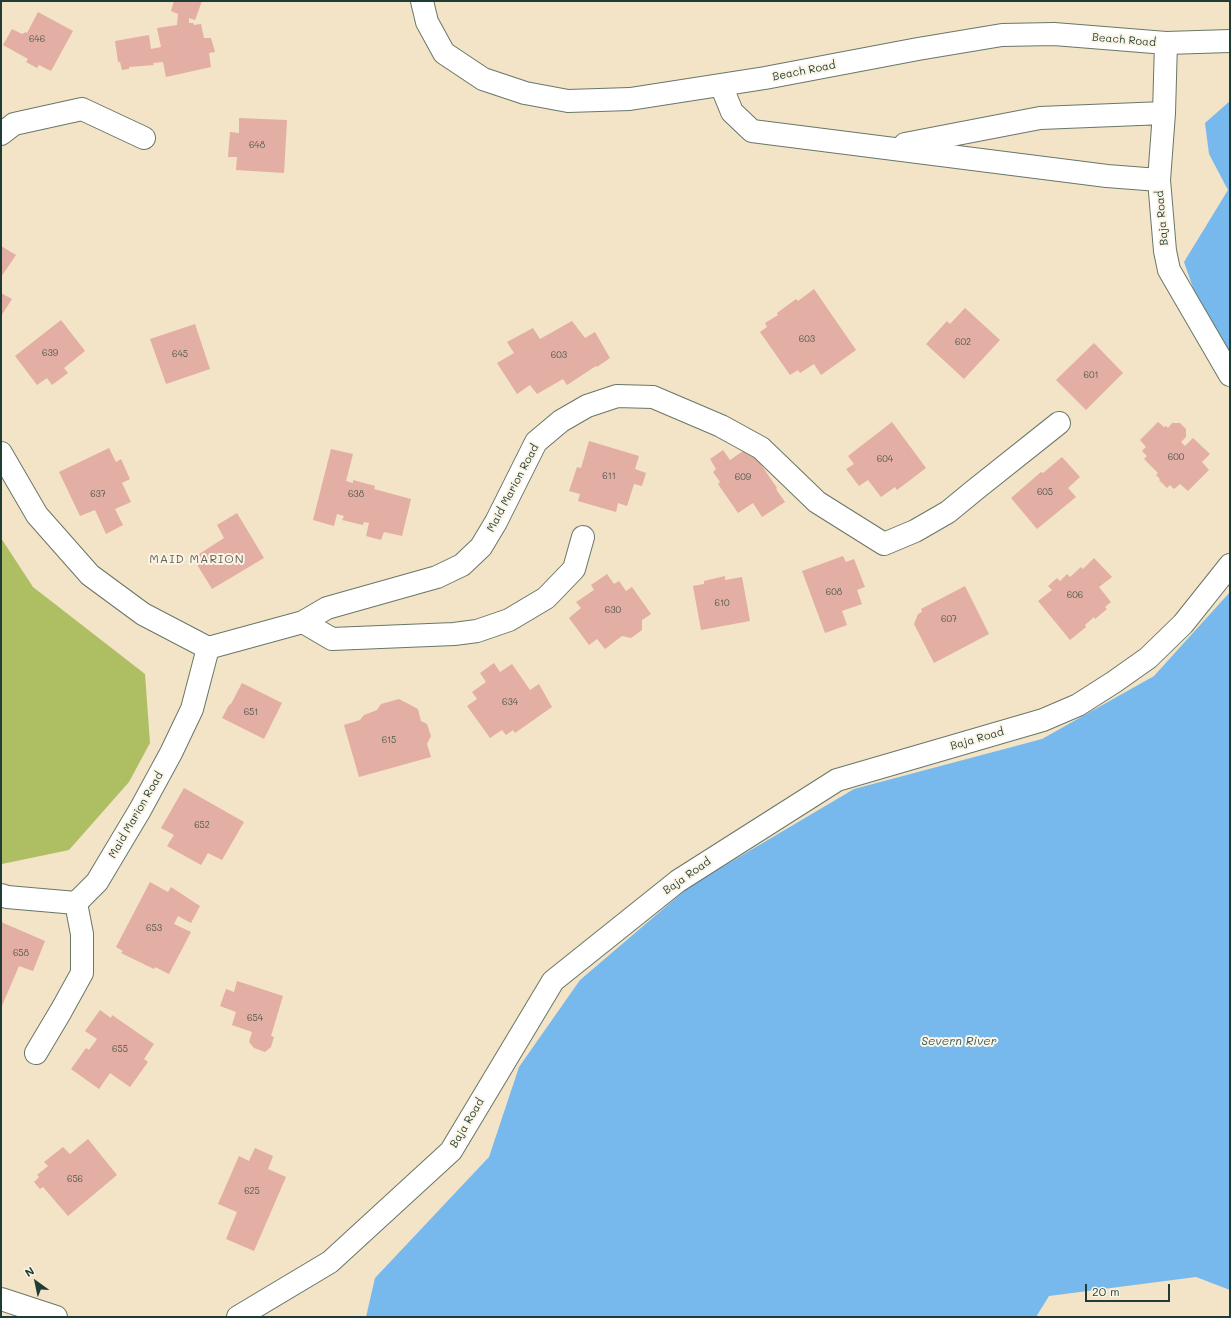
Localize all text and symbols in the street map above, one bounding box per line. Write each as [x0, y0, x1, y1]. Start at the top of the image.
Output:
street label: Beach Road [1092, 31, 1156, 49]
house number: 646 [29, 34, 45, 44]
street label: Beach Road [771, 58, 837, 84]
house number: 648 [249, 140, 265, 150]
street label: Baja Road [1153, 190, 1171, 246]
house number: 603 [799, 334, 815, 344]
house number: 602 [955, 337, 971, 347]
house number: 639 [42, 348, 58, 358]
house number: 645 [172, 349, 188, 359]
house number: 603 [551, 350, 567, 360]
house number: 601 [1083, 370, 1099, 380]
street label: Maid Marion Road [484, 442, 542, 534]
house number: 600 [1168, 452, 1184, 462]
house number: 604 [877, 454, 893, 464]
house number: 611 [602, 471, 616, 481]
house number: 609 [735, 472, 751, 482]
house number: 605 [1037, 487, 1053, 497]
house number: 637 [90, 489, 106, 499]
house number: 638 [348, 489, 364, 499]
district label: MAID MARION [149, 552, 245, 566]
house number: 608 [826, 587, 842, 597]
house number: 606 [1067, 590, 1083, 600]
house number: 610 [714, 598, 730, 608]
house number: 630 [605, 605, 621, 615]
house number: 607 [941, 614, 957, 624]
house number: 634 [502, 697, 518, 707]
house number: 651 [244, 707, 258, 717]
street label: Baja Road [949, 725, 1005, 753]
house number: 615 [382, 735, 396, 745]
street label: Maid Marion Road [106, 769, 166, 861]
house number: 652 [194, 820, 210, 830]
street label: Baja Road [661, 855, 713, 897]
house number: 653 [146, 923, 162, 933]
house number: 658 [13, 948, 29, 958]
house number: 654 [247, 1013, 263, 1023]
water label: Severn River [921, 1034, 997, 1048]
house number: 655 [112, 1044, 128, 1054]
street label: Baja Road [447, 1096, 487, 1150]
house number: 656 [67, 1174, 83, 1184]
house number: 625 [244, 1186, 260, 1196]
north arrow [16, 1262, 56, 1302]
text: N [22, 1263, 37, 1280]
scale bar [1087, 1276, 1172, 1302]
text: 20 m [1092, 1283, 1120, 1299]

